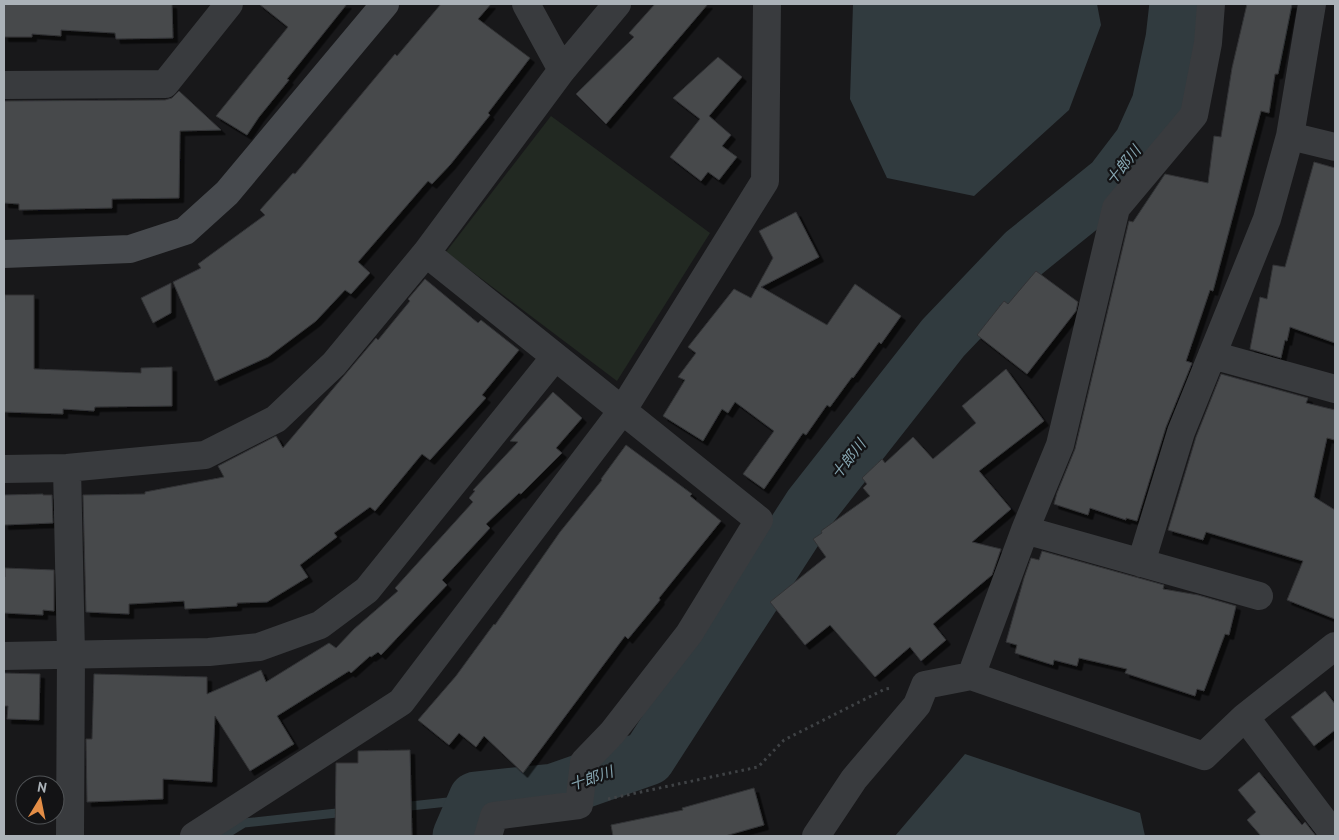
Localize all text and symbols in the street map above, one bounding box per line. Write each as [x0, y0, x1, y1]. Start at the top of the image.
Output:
water label: 十郎川 [1101, 140, 1146, 188]
water label: 十郎川 [827, 434, 871, 483]
water label: 十郎川 [567, 761, 617, 794]
north arrow [15, 775, 65, 825]
text: N [36, 778, 48, 797]

